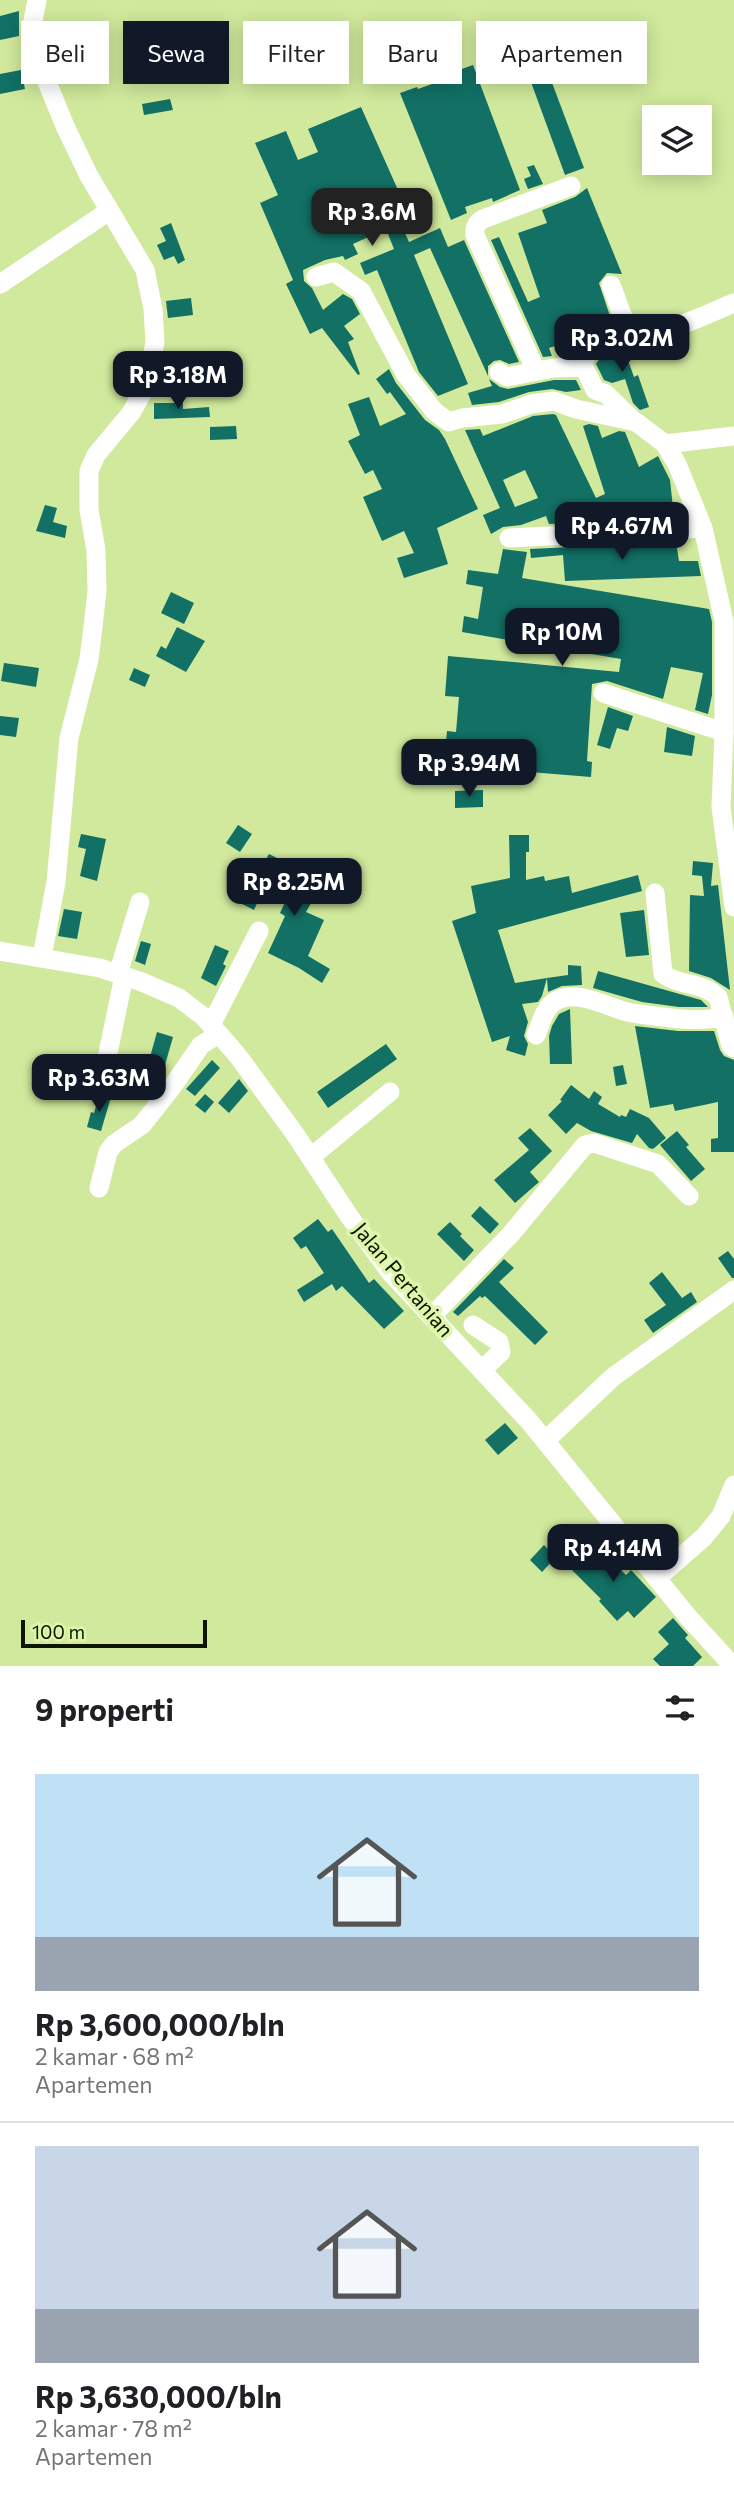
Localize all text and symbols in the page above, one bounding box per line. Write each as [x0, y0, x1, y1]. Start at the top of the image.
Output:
chip: Beli [21, 21, 109, 84]
chip: Sewa [123, 21, 229, 84]
chip: Filter [243, 21, 349, 84]
chip: Baru [363, 21, 462, 84]
chip: Apartemen [476, 21, 647, 84]
map controls [642, 105, 712, 175]
button: layers [642, 105, 712, 175]
pin: Rp 3.6M [307, 188, 437, 248]
text: Rp 3.6M [327, 197, 417, 225]
pin: Rp 3.02M [550, 314, 694, 374]
text: Rp 3.02M [570, 323, 674, 351]
pin: Rp 3.18M [106, 352, 250, 411]
text: Rp 3.18M [129, 360, 227, 388]
pin: Rp 4.67M [550, 503, 694, 562]
text: Rp 4.67M [571, 511, 673, 539]
pin: Rp 10M [505, 608, 619, 668]
text: Rp 10M [521, 617, 603, 645]
pin: Rp 3.94M [397, 740, 541, 799]
text: Rp 3.94M [417, 748, 521, 776]
pin: Rp 8.25M [222, 858, 366, 918]
text: Rp 8.25M [243, 867, 345, 895]
pin: Rp 3.63M [27, 1054, 171, 1114]
text: Rp 3.63M [48, 1063, 150, 1091]
street label: Jalan Pertanian [349, 1217, 459, 1341]
pin: Rp 4.14M [541, 1524, 685, 1584]
text: Rp 4.14M [563, 1533, 663, 1561]
scale bar [21, 1617, 206, 1649]
text: 100 m [32, 1620, 85, 1643]
icon: filters [661, 1689, 699, 1727]
text: 9 properti [35, 1690, 174, 1727]
icon: home [304, 1819, 430, 1945]
text: Rp 3,600,000/bln [35, 2005, 285, 2042]
text: 2 kamar · 68 m² [35, 2042, 194, 2070]
text: Apartemen [35, 2070, 152, 2098]
icon: home [304, 2191, 430, 2317]
text: Rp 3,630,000/bln [35, 2377, 282, 2414]
text: 2 kamar · 78 m² [35, 2414, 192, 2442]
text: Apartemen [35, 2442, 152, 2470]

